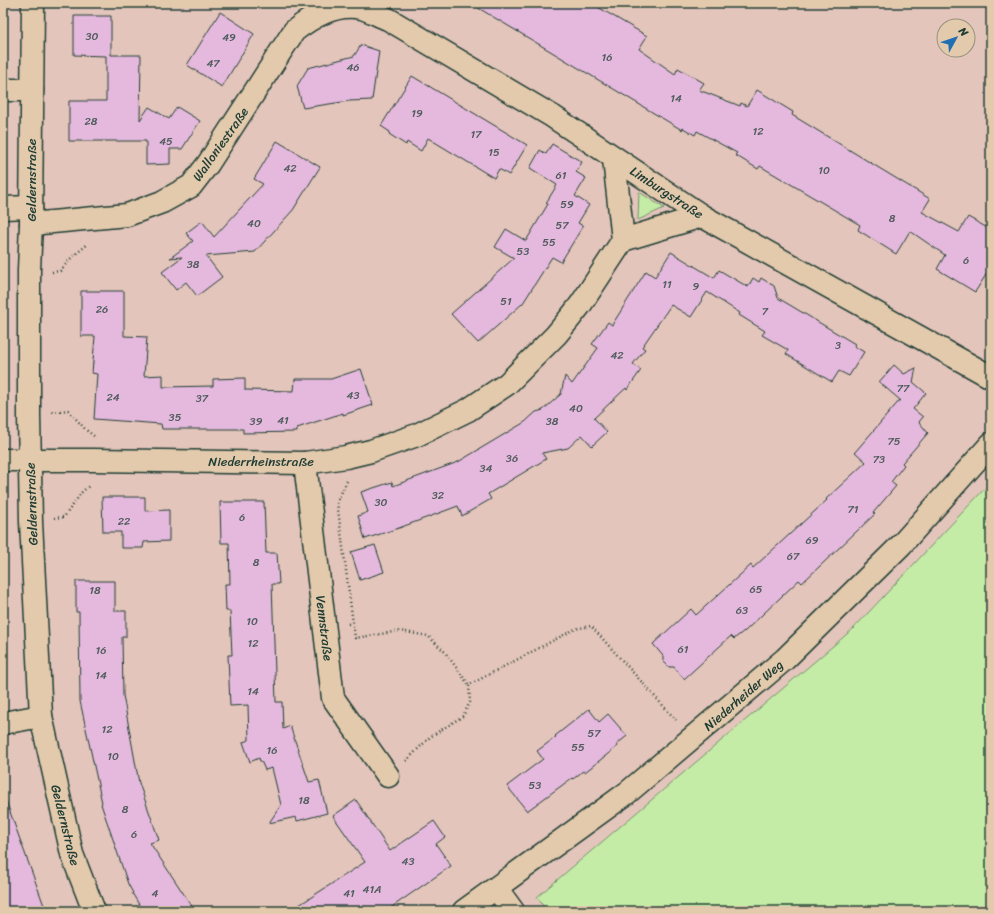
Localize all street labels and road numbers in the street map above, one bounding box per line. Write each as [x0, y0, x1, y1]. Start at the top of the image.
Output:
street label: Walloniestraße [186, 102, 255, 186]
street label: Geldernstraße [20, 138, 43, 222]
street label: Limburgstraße [625, 160, 709, 225]
street label: Niederrheinstraße [208, 450, 314, 473]
street label: Geldernstraße [19, 462, 44, 546]
street label: Vennstraße [309, 594, 340, 662]
street label: Niederheider Weg [698, 654, 789, 737]
street label: Geldernstraße [44, 782, 87, 869]

